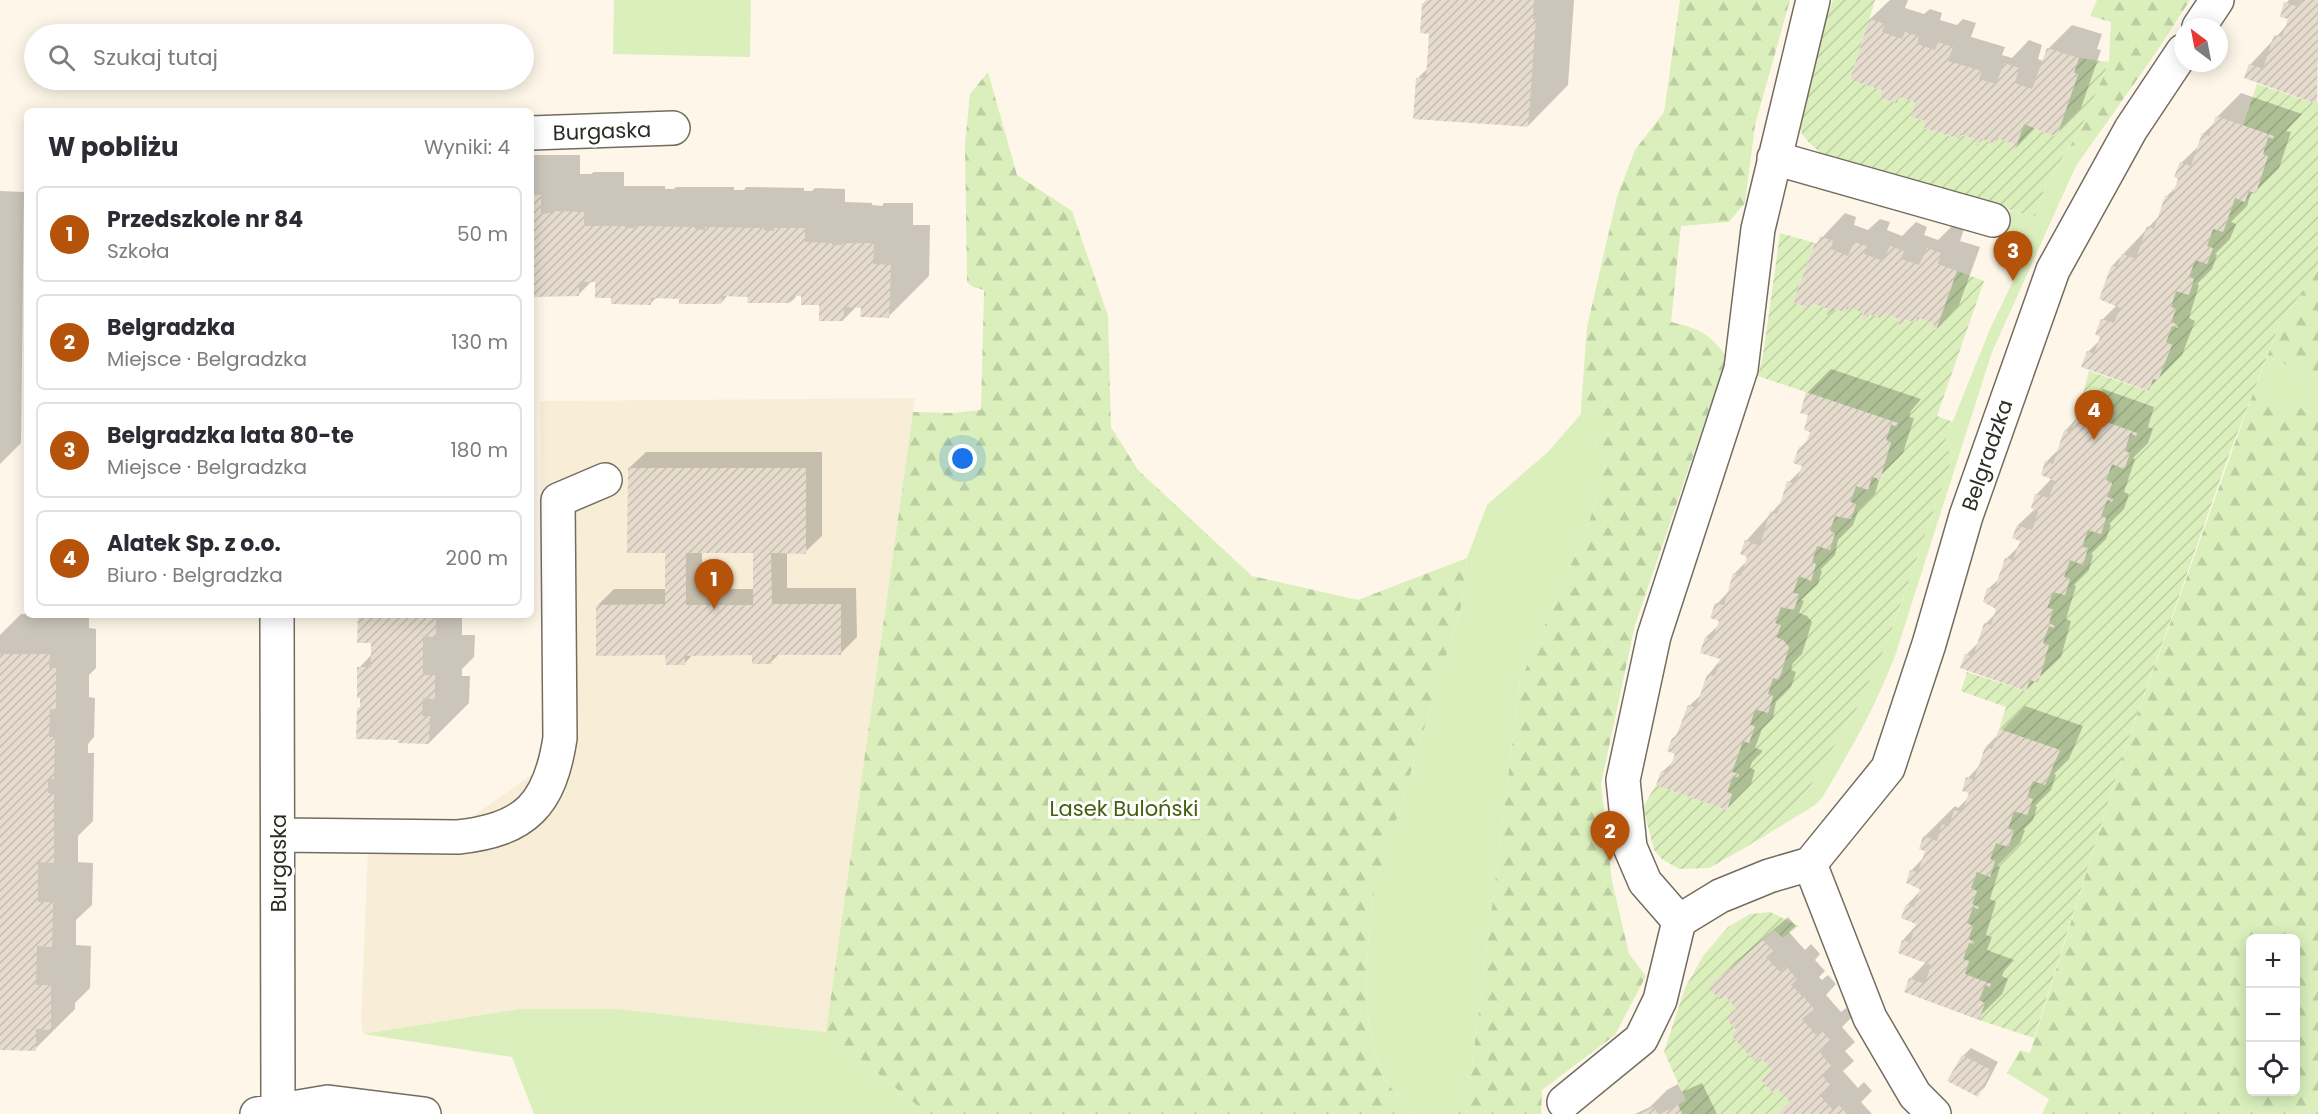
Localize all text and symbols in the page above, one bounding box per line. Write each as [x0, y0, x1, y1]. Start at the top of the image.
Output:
north arrow [2174, 18, 2228, 72]
search box [24, 24, 534, 90]
icon: search [45, 41, 78, 74]
text: Szukaj tutaj [93, 42, 218, 73]
street label: Burgaska [552, 115, 652, 147]
text: W pobliżu [48, 129, 179, 165]
text: Wyniki: 4 [424, 133, 510, 161]
text: Przedszkole nr 84 [107, 204, 303, 235]
text: 1 [66, 220, 73, 248]
text: 50 m [457, 220, 508, 248]
pin: 3 [1994, 232, 2032, 281]
text: Szkoła [107, 237, 169, 265]
text: Belgradzka [107, 312, 235, 343]
text: 2 [64, 328, 75, 356]
text: 130 m [451, 328, 508, 356]
text: Miejsce · Belgradzka [107, 345, 307, 373]
pin: 4 [2074, 390, 2114, 440]
street label: Belgradzka [1954, 395, 2020, 515]
text: Belgradzka lata 80-te [107, 420, 354, 451]
text: 3 [63, 436, 76, 464]
text: 180 m [450, 436, 508, 464]
your location [948, 444, 977, 473]
text: Miejsce · Belgradzka [107, 453, 307, 481]
text: Alatek Sp. z o.o. [107, 528, 281, 559]
text: 4 [63, 544, 76, 572]
text: 200 m [445, 544, 508, 572]
pin: 1 [694, 560, 734, 609]
text: Biuro · Belgradzka [107, 561, 283, 589]
park label: Lasek Buloński [1050, 794, 1198, 823]
pin: 2 [1590, 812, 1630, 861]
street label: Burgaska [264, 814, 293, 912]
map controls [2246, 934, 2300, 1096]
button: + [2246, 934, 2300, 988]
button: − [2246, 988, 2300, 1042]
button: locate [2246, 1042, 2300, 1096]

